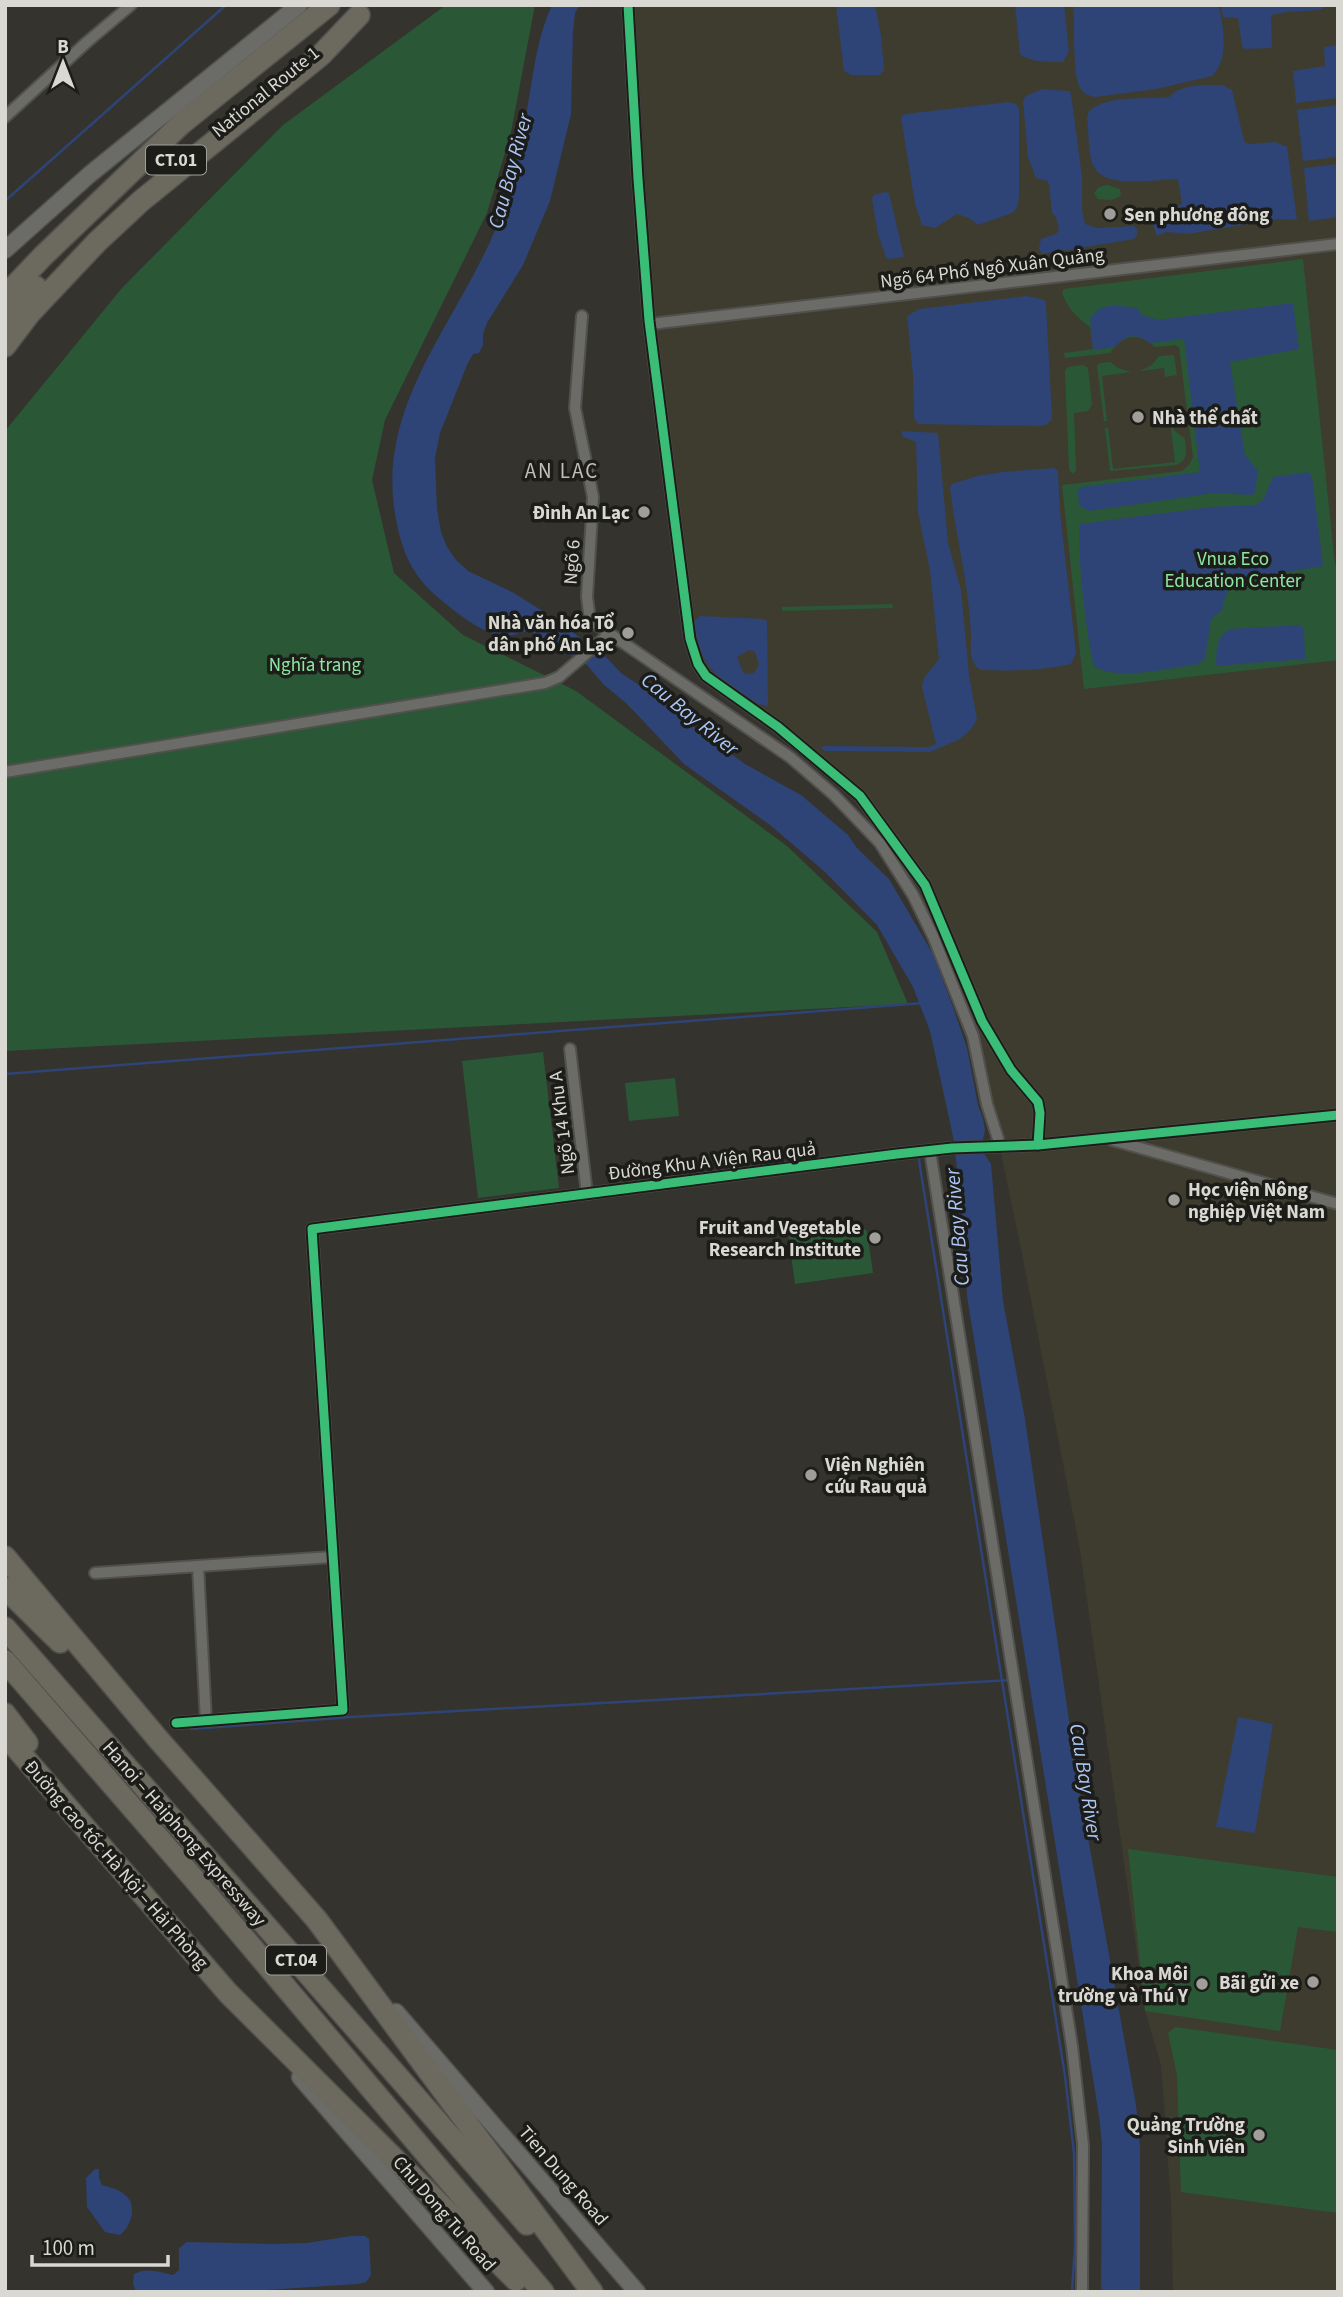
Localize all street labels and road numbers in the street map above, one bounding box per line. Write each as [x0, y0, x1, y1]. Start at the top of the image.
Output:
street label: National Route 1 [206, 40, 326, 144]
road number: CT.01 [146, 146, 206, 174]
street label: Ngõ 64 Phố Ngô Xuân Quảng [879, 241, 1106, 296]
street label: Ngõ 6 [557, 539, 588, 586]
street label: Ngõ 14 Khu A [543, 1069, 582, 1176]
street label: Đường Khu A Viện Rau quả [607, 1135, 818, 1188]
street label: Hanoi – Haiphong Expressway [96, 1735, 272, 1933]
street label: Đường cao tốc Hà Nội – Hải Phòng [17, 1755, 215, 1976]
road number: CT.04 [266, 1946, 326, 1974]
street label: Tien Dung Road [512, 2120, 614, 2232]
street label: Chu Dong Tu Road [386, 2150, 502, 2278]

